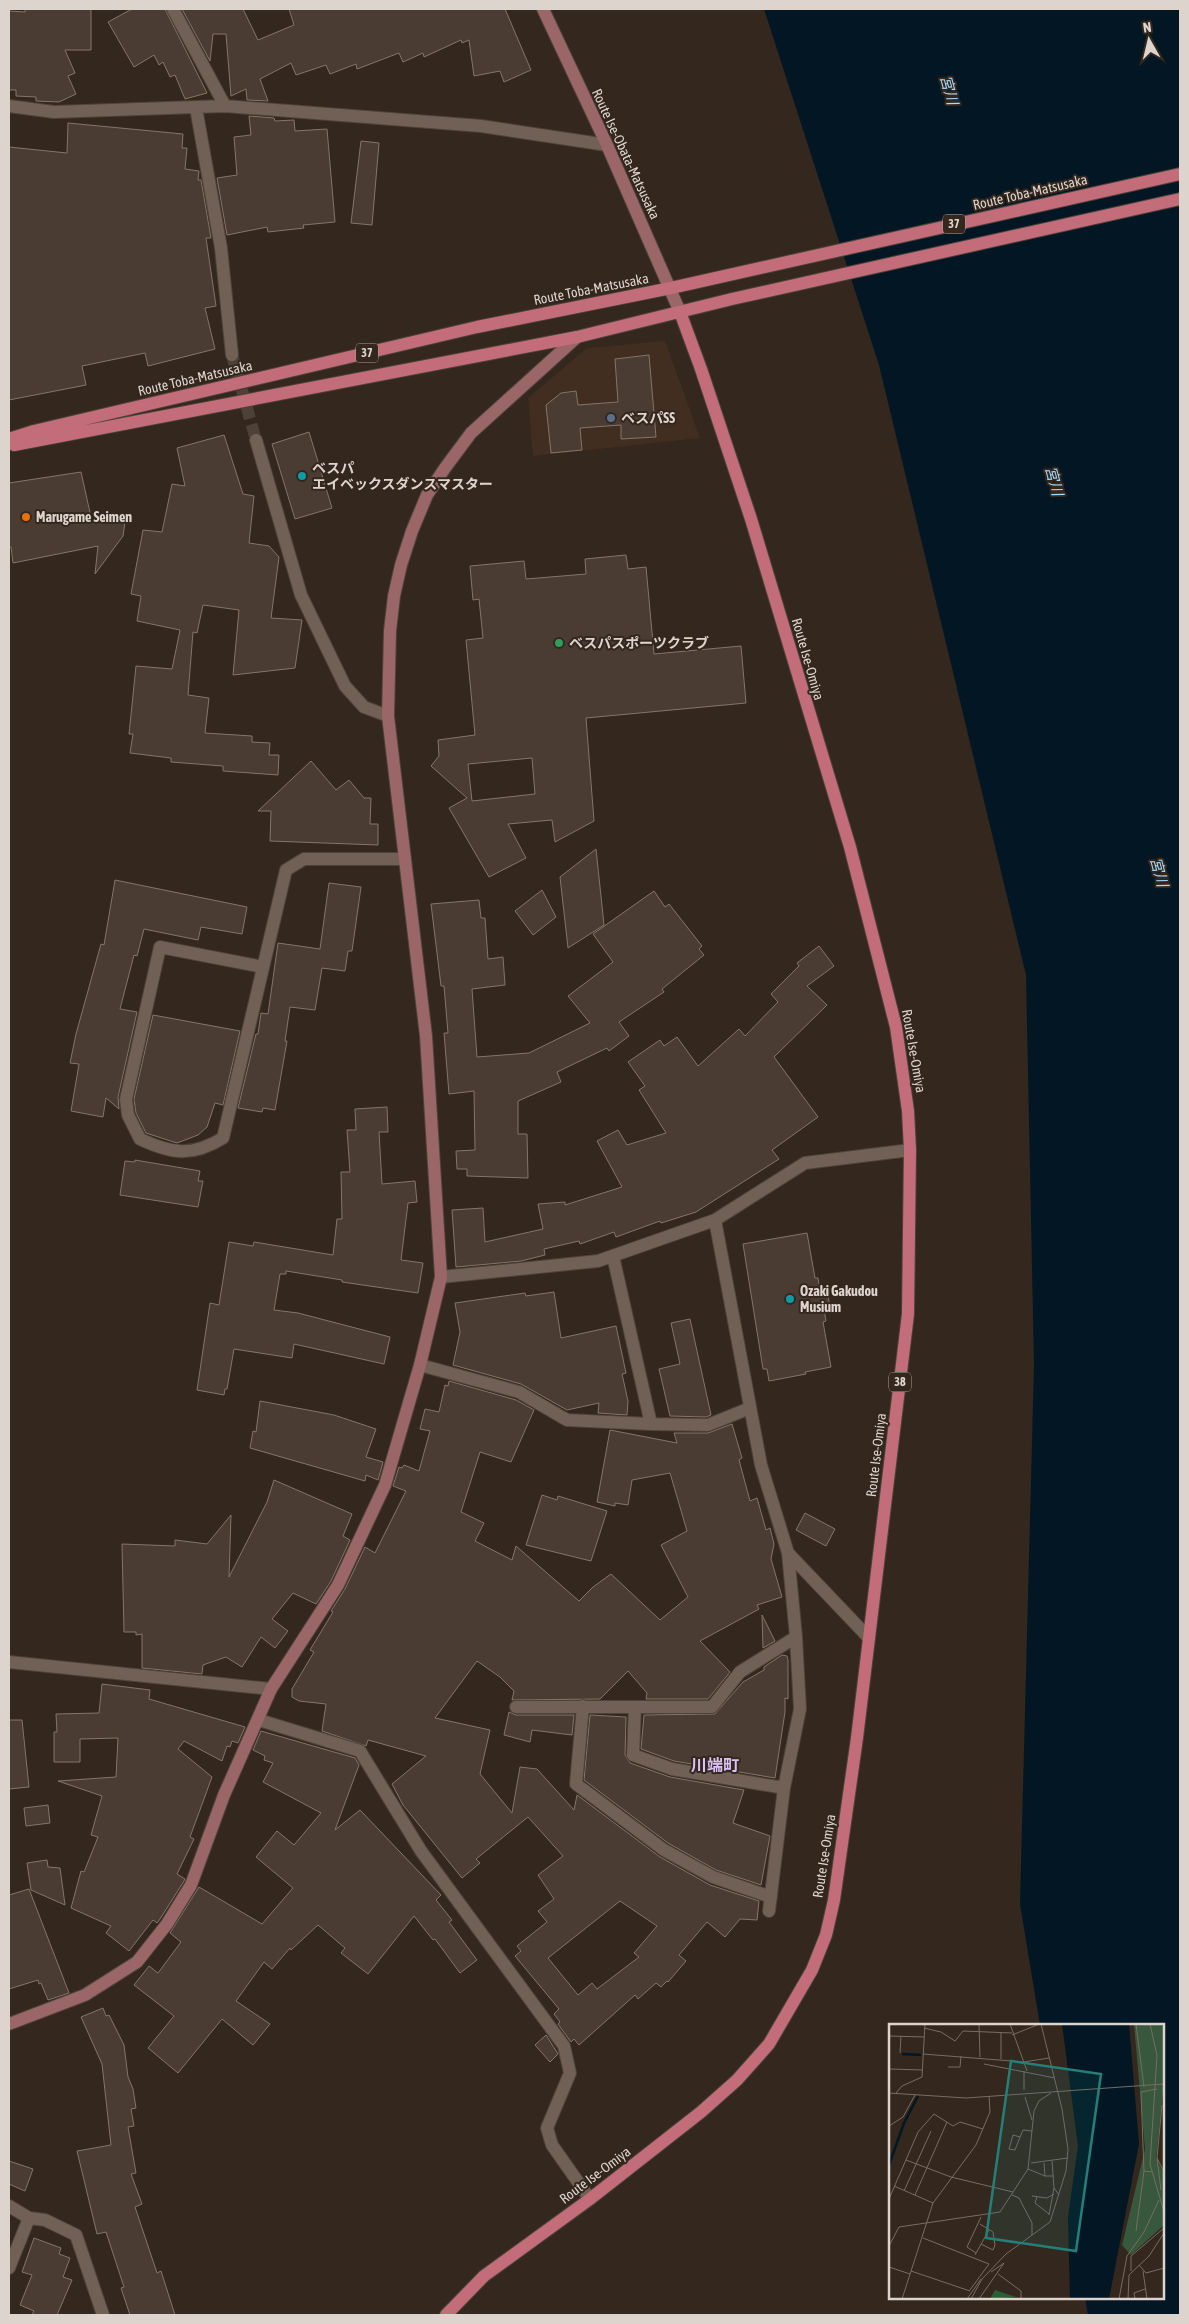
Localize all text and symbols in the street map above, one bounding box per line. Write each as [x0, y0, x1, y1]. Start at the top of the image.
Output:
north arrow [1124, 15, 1174, 65]
text: N [1142, 19, 1152, 36]
water label: 宮川 [937, 73, 962, 108]
street label: Route Ise-Obata-Matsusaka [589, 86, 663, 222]
street label: Route Toba-Matsusaka [971, 171, 1089, 213]
road number: 37 [943, 214, 965, 233]
street label: Route Toba-Matsusaka [532, 270, 650, 308]
road number: 37 [356, 343, 378, 362]
street label: Route Toba-Matsusaka [136, 357, 254, 399]
place label: ベスパSS [621, 410, 675, 426]
marker: ベスパSS [605, 412, 617, 424]
place label: ベスパ エイベックスダンスマスター [312, 460, 493, 492]
water label: 宮川 [1042, 464, 1067, 499]
marker: ベスパ エイベックスダンスマスター [296, 470, 308, 482]
place label: Marugame Seimen [36, 509, 132, 525]
marker: Marugame Seimen [20, 511, 32, 523]
street label: Route Ise-Omiya [789, 616, 827, 702]
place label: ベスパスポーツクラブ [569, 635, 709, 651]
marker: ベスパスポーツクラブ [553, 637, 565, 649]
water label: 宮川 [1147, 855, 1172, 890]
street label: Route Ise-Omiya [899, 1008, 929, 1094]
place label: Ozaki Gakudou Musium [800, 1283, 878, 1315]
marker: Ozaki Gakudou Musium [784, 1293, 796, 1305]
road number: 38 [889, 1372, 911, 1391]
street label: Route Ise-Omiya [863, 1412, 889, 1498]
district label: 川端町 [691, 1756, 739, 1774]
street label: Route Ise-Omiya [809, 1813, 839, 1899]
inset map [889, 2024, 1164, 2299]
street label: Route Ise-Omiya [556, 2143, 634, 2207]

